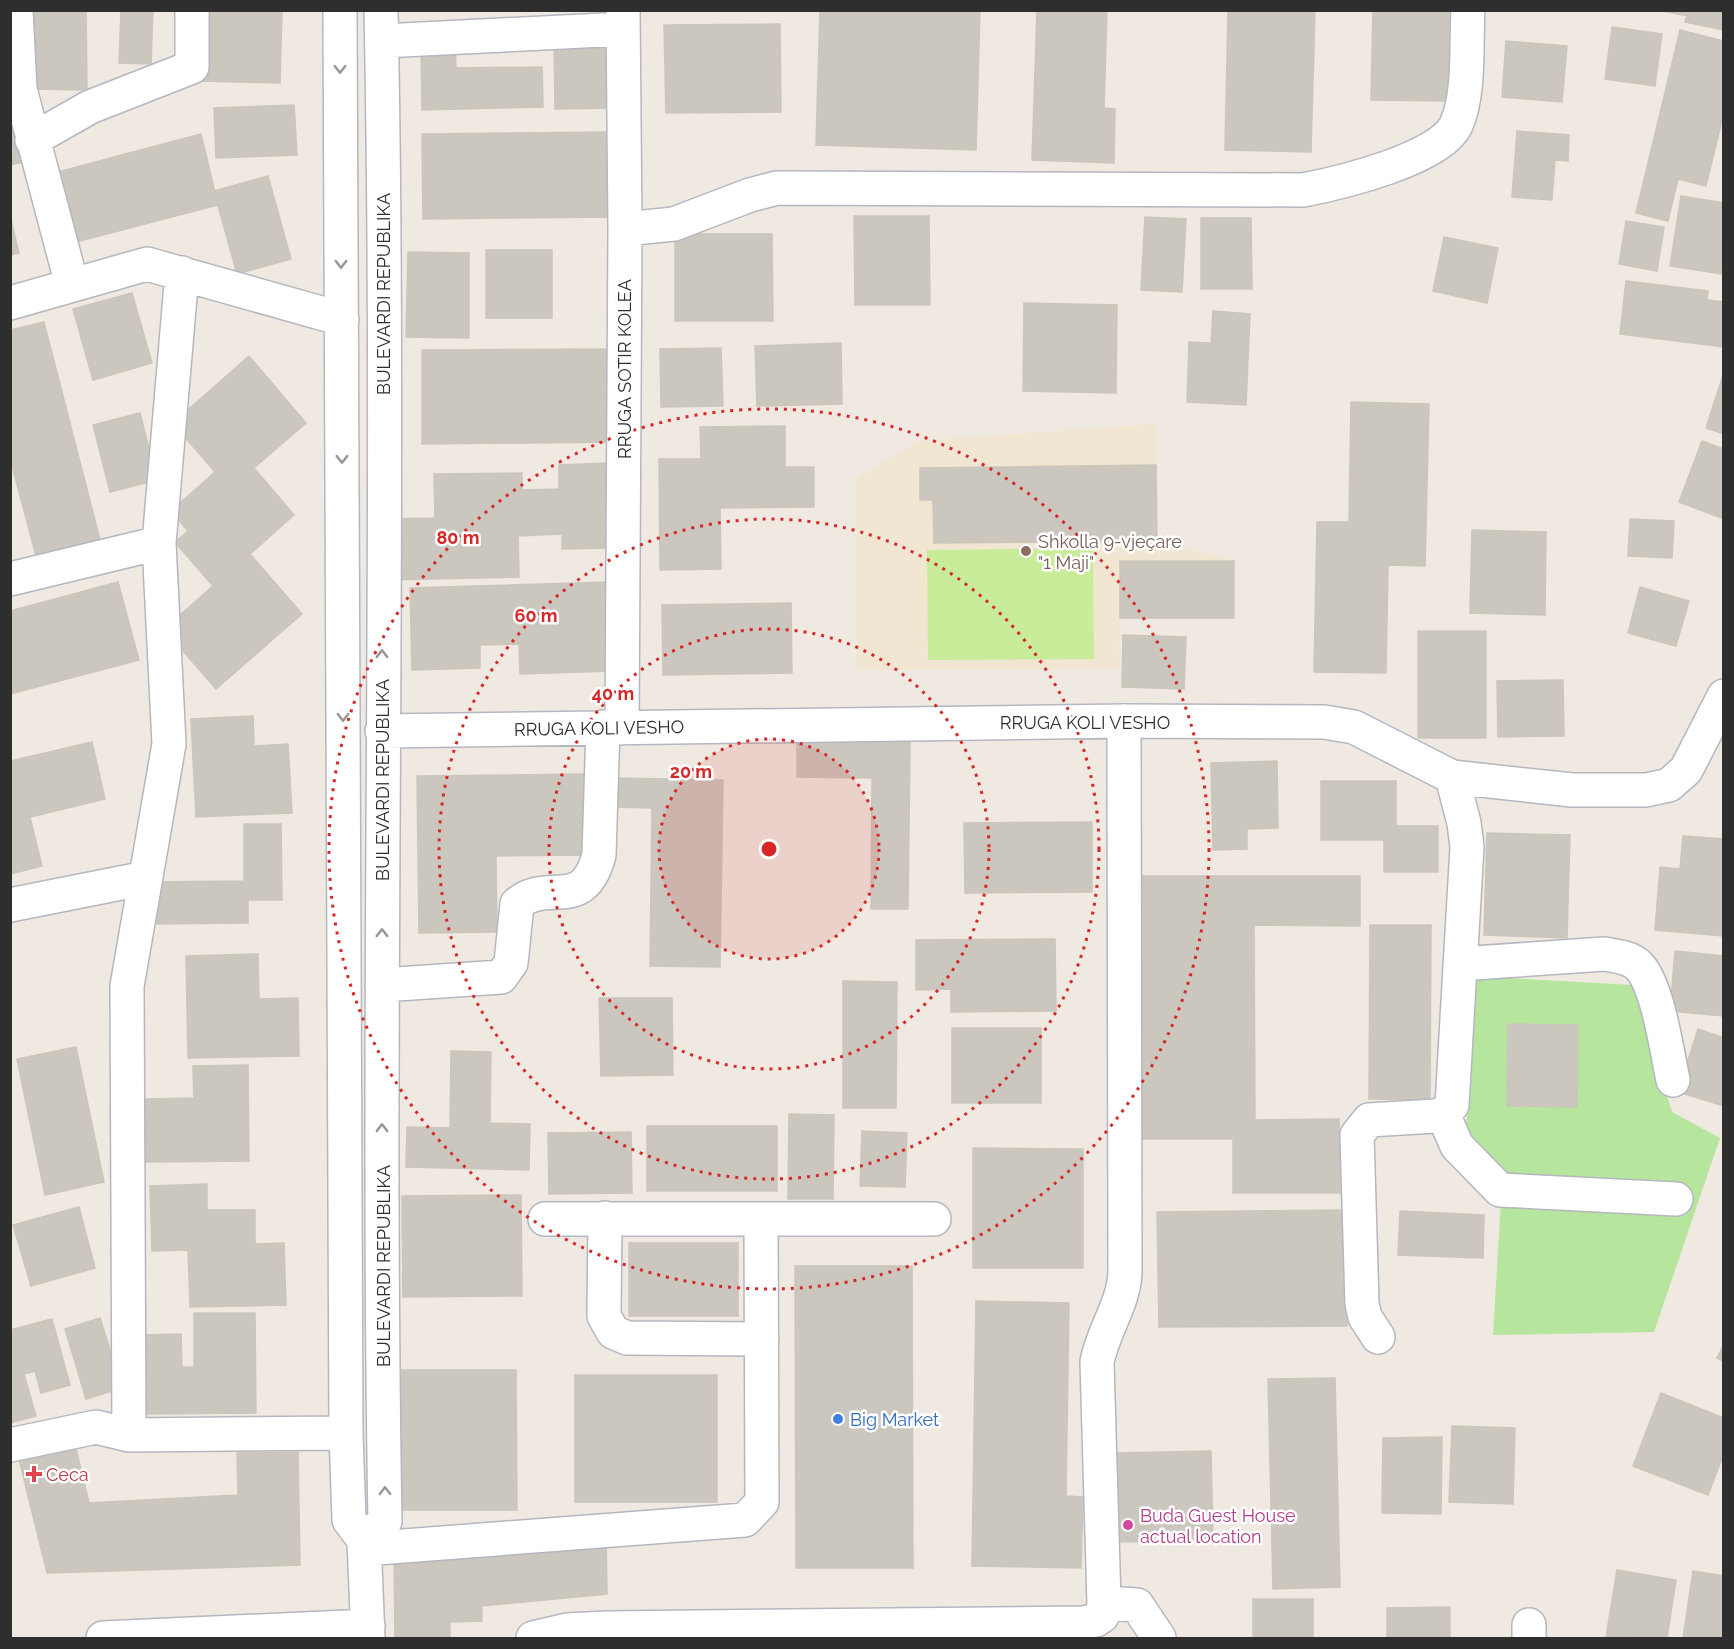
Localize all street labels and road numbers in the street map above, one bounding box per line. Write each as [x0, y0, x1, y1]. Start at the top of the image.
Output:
street label: BULEVARDI REPUBLIKA [373, 193, 394, 395]
street label: RRUGA SOTIR KOLEA [614, 279, 635, 459]
street label: BULEVARDI REPUBLIKA [372, 679, 393, 881]
street label: RRUGA KOLI VESHO [1000, 712, 1170, 733]
street label: RRUGA KOLI VESHO [514, 716, 684, 740]
street label: BULEVARDI REPUBLIKA [373, 1165, 394, 1367]

